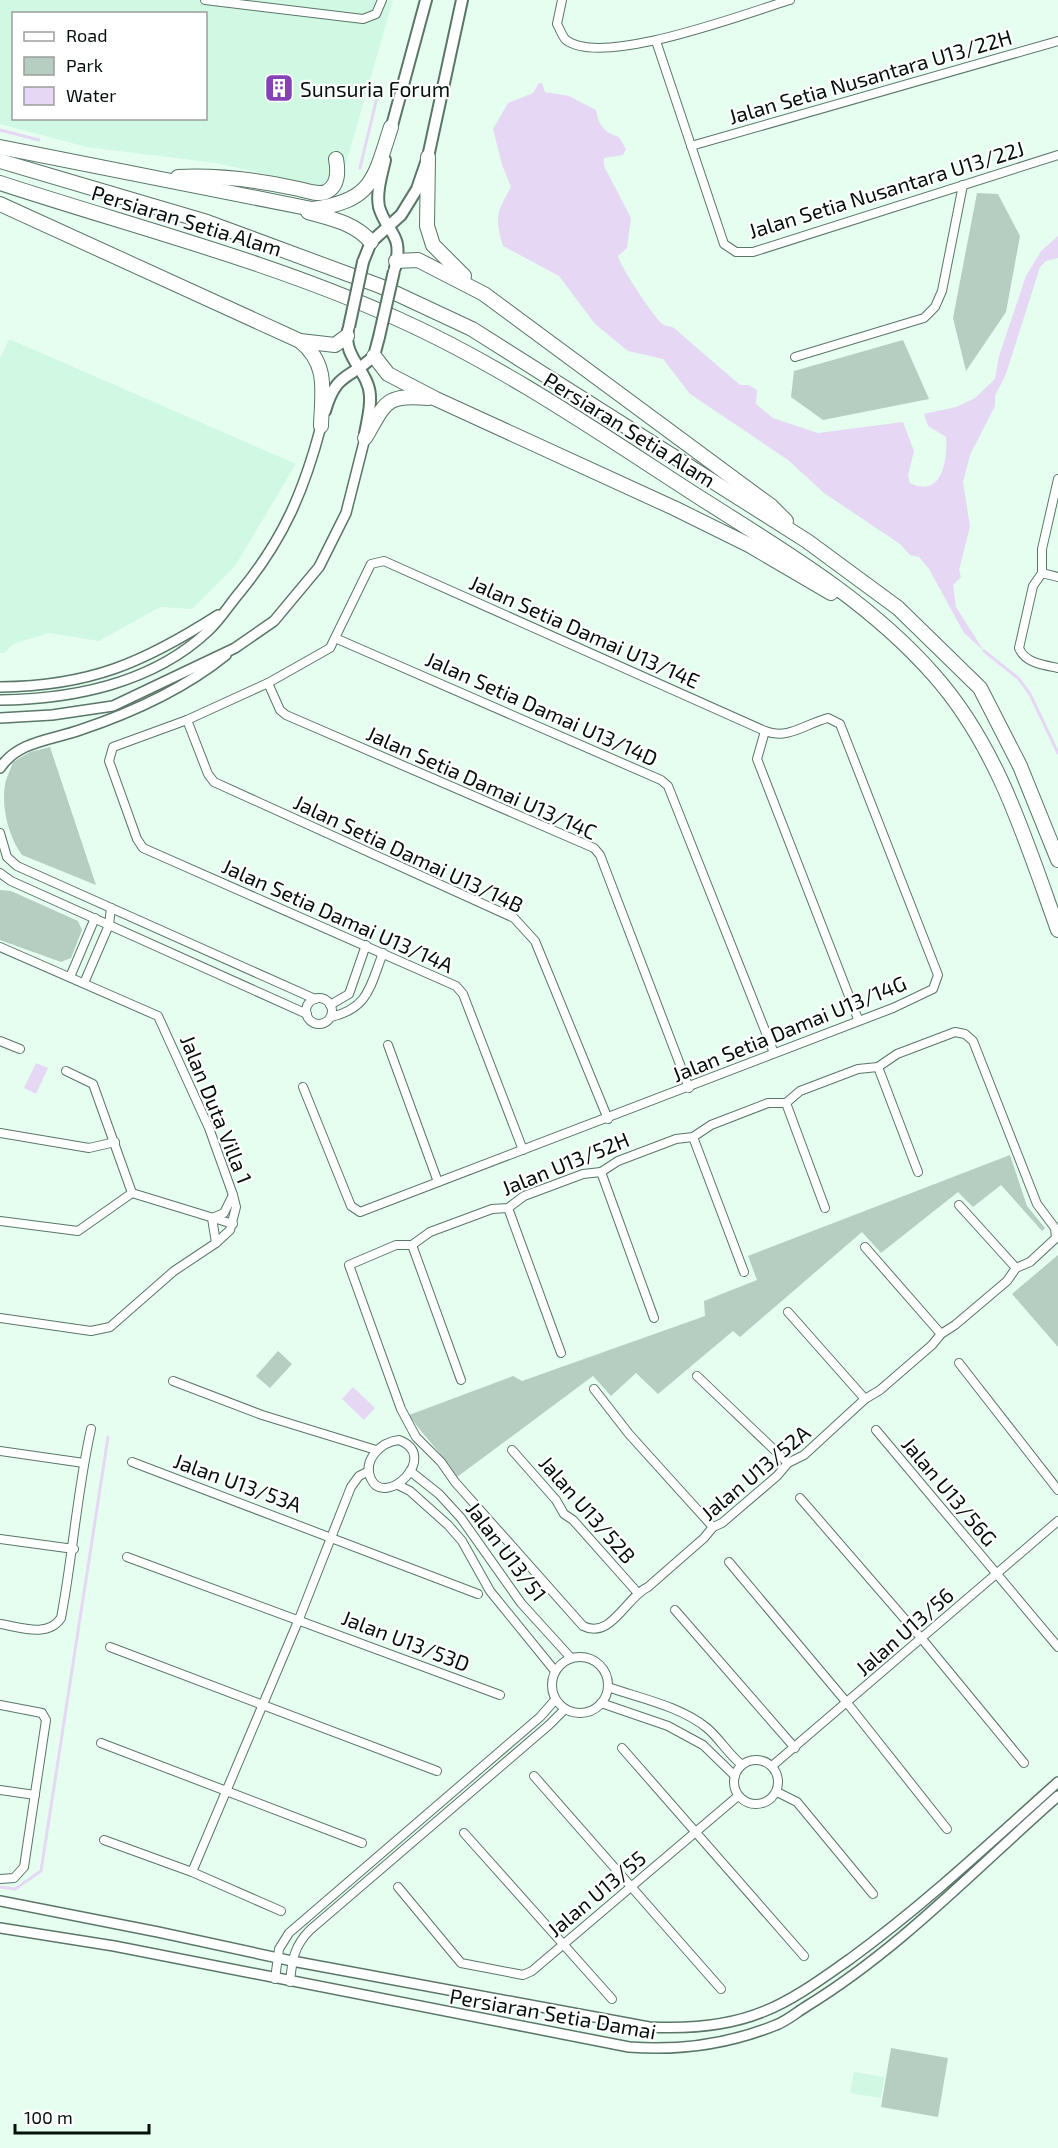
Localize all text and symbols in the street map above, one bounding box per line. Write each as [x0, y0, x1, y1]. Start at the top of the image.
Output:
legend [12, 12, 207, 120]
text: Road [66, 24, 107, 46]
street label: Jalan Setia Nusantara U13/22H [725, 24, 1015, 128]
text: Park [66, 54, 103, 76]
building icon: Sunsuria Forum [263, 72, 295, 104]
place label: Sunsuria Forum [300, 76, 450, 101]
text: Water [66, 84, 116, 106]
street label: Jalan Setia Nusantara U13/22J [745, 135, 1027, 243]
street label: Persiaran Setia Alam [89, 179, 285, 261]
street label: Persiaran Setia Alam [540, 366, 720, 492]
street label: Jalan Setia Damai U13/14E [466, 569, 704, 693]
street label: Jalan Setia Damai U13/14D [422, 645, 662, 771]
street label: Jalan Setia Damai U13/14C [363, 720, 601, 844]
street label: Jalan Setia Damai U13/14B [290, 789, 528, 917]
street label: Jalan Setia Damai U13/14A [219, 853, 457, 977]
street label: Jalan Setia Damai U13/14G [668, 970, 910, 1086]
street label: Jalan Duta Villa 1 [176, 1031, 258, 1187]
street label: Jalan U13/52H [498, 1126, 632, 1200]
street label: Jalan U13/52A [696, 1419, 814, 1525]
street label: Jalan U13/56G [897, 1431, 1003, 1551]
street label: Jalan U13/53A [171, 1447, 305, 1517]
street label: Jalan U13/52B [535, 1450, 641, 1568]
street label: Jalan U13/51 [462, 1496, 552, 1606]
street label: Jalan U13/56 [850, 1582, 958, 1680]
street label: Jalan U13/53D [338, 1604, 474, 1676]
street label: Jalan U13/55 [542, 1845, 650, 1941]
street label: Persiaran Setia Damai [448, 1983, 658, 2043]
scale bar [15, 2097, 148, 2135]
text: 100 m [24, 2106, 73, 2128]

